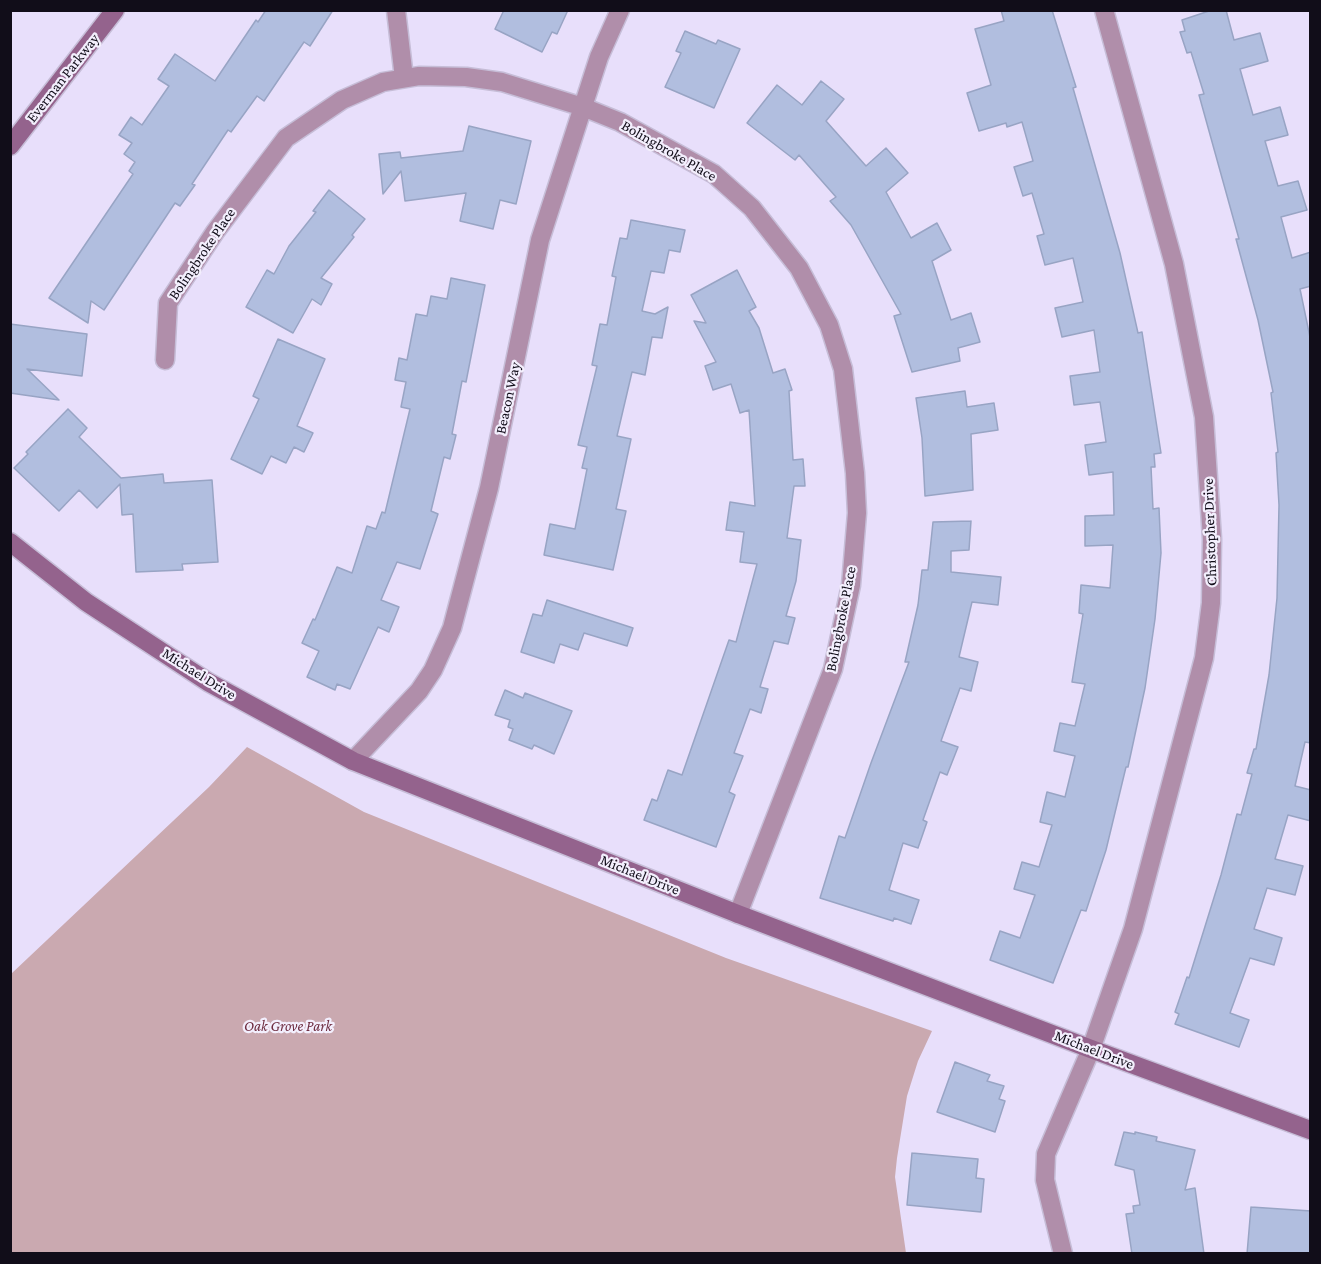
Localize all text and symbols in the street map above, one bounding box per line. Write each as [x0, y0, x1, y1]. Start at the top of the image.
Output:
street label: Everman Parkway [23, 30, 103, 126]
street label: Bolingbroke Place [618, 117, 720, 185]
street label: Bolingbroke Place [165, 205, 239, 303]
street label: Beacon Way [492, 360, 524, 436]
street label: Christopher Drive [1199, 478, 1221, 586]
street label: Bolingbroke Place [822, 565, 860, 673]
street label: Michael Drive [159, 644, 239, 704]
street label: Michael Drive [598, 851, 682, 899]
park label: Oak Grove Park [244, 1017, 332, 1035]
street label: Michael Drive [1052, 1027, 1136, 1073]

